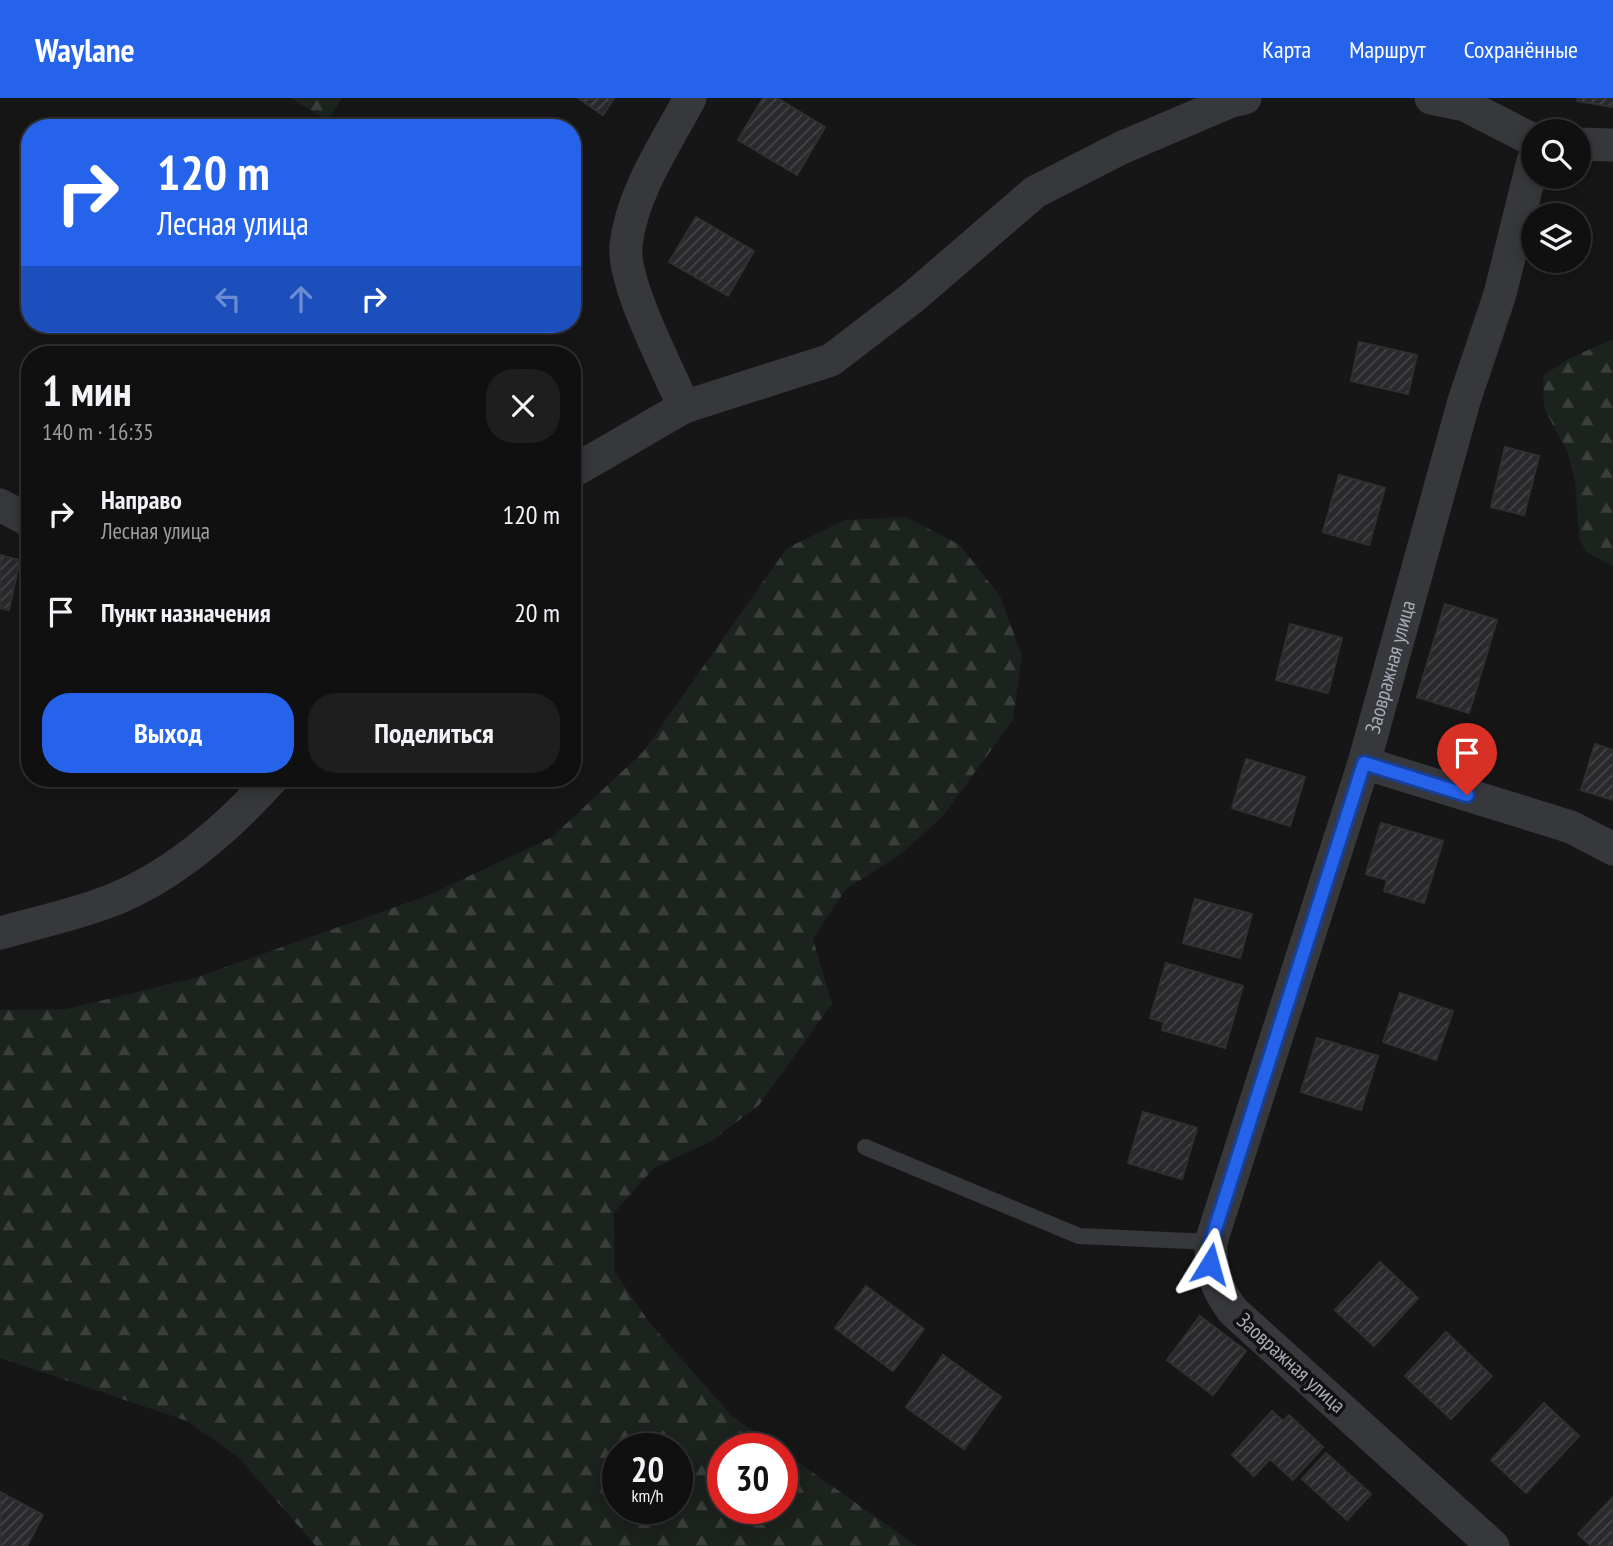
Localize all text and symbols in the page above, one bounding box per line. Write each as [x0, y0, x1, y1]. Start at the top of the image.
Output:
text: Waylane [35, 28, 135, 71]
text: Карта [1262, 34, 1311, 65]
text: Маршрут [1349, 34, 1426, 65]
text: Сохранённые [1464, 34, 1578, 65]
map controls [1521, 119, 1591, 273]
button: search [1521, 119, 1591, 189]
text: 120 m [157, 140, 270, 204]
icon: right [42, 147, 133, 238]
text: Лесная улица [157, 202, 309, 244]
button: layers [1521, 203, 1591, 273]
icon: left [209, 280, 247, 318]
icon: ahead [282, 280, 320, 318]
icon: right [355, 280, 393, 318]
text: 1 мин [42, 363, 132, 418]
button: close [486, 369, 560, 443]
text: 140 m · 16:35 [42, 417, 154, 446]
text: Направо [101, 483, 182, 516]
icon: right [42, 495, 80, 533]
text: 120 m [502, 498, 560, 531]
text: Лесная улица [101, 516, 210, 545]
icon: arrive [42, 593, 80, 631]
text: Пункт назначения [101, 596, 271, 629]
text: 20 m [514, 596, 560, 629]
street label: Заовражная улица [1359, 597, 1421, 737]
button: Выход [42, 693, 294, 773]
button: Поделиться [308, 693, 560, 773]
pin [1437, 723, 1497, 795]
icon: arrive [1448, 734, 1486, 772]
position arrow [1173, 1227, 1247, 1301]
street label: Заовражная улица [1231, 1307, 1351, 1418]
speed limit sign: 30 [707, 1433, 798, 1524]
text: 20 [631, 1446, 664, 1492]
text: km/h [632, 1484, 663, 1507]

